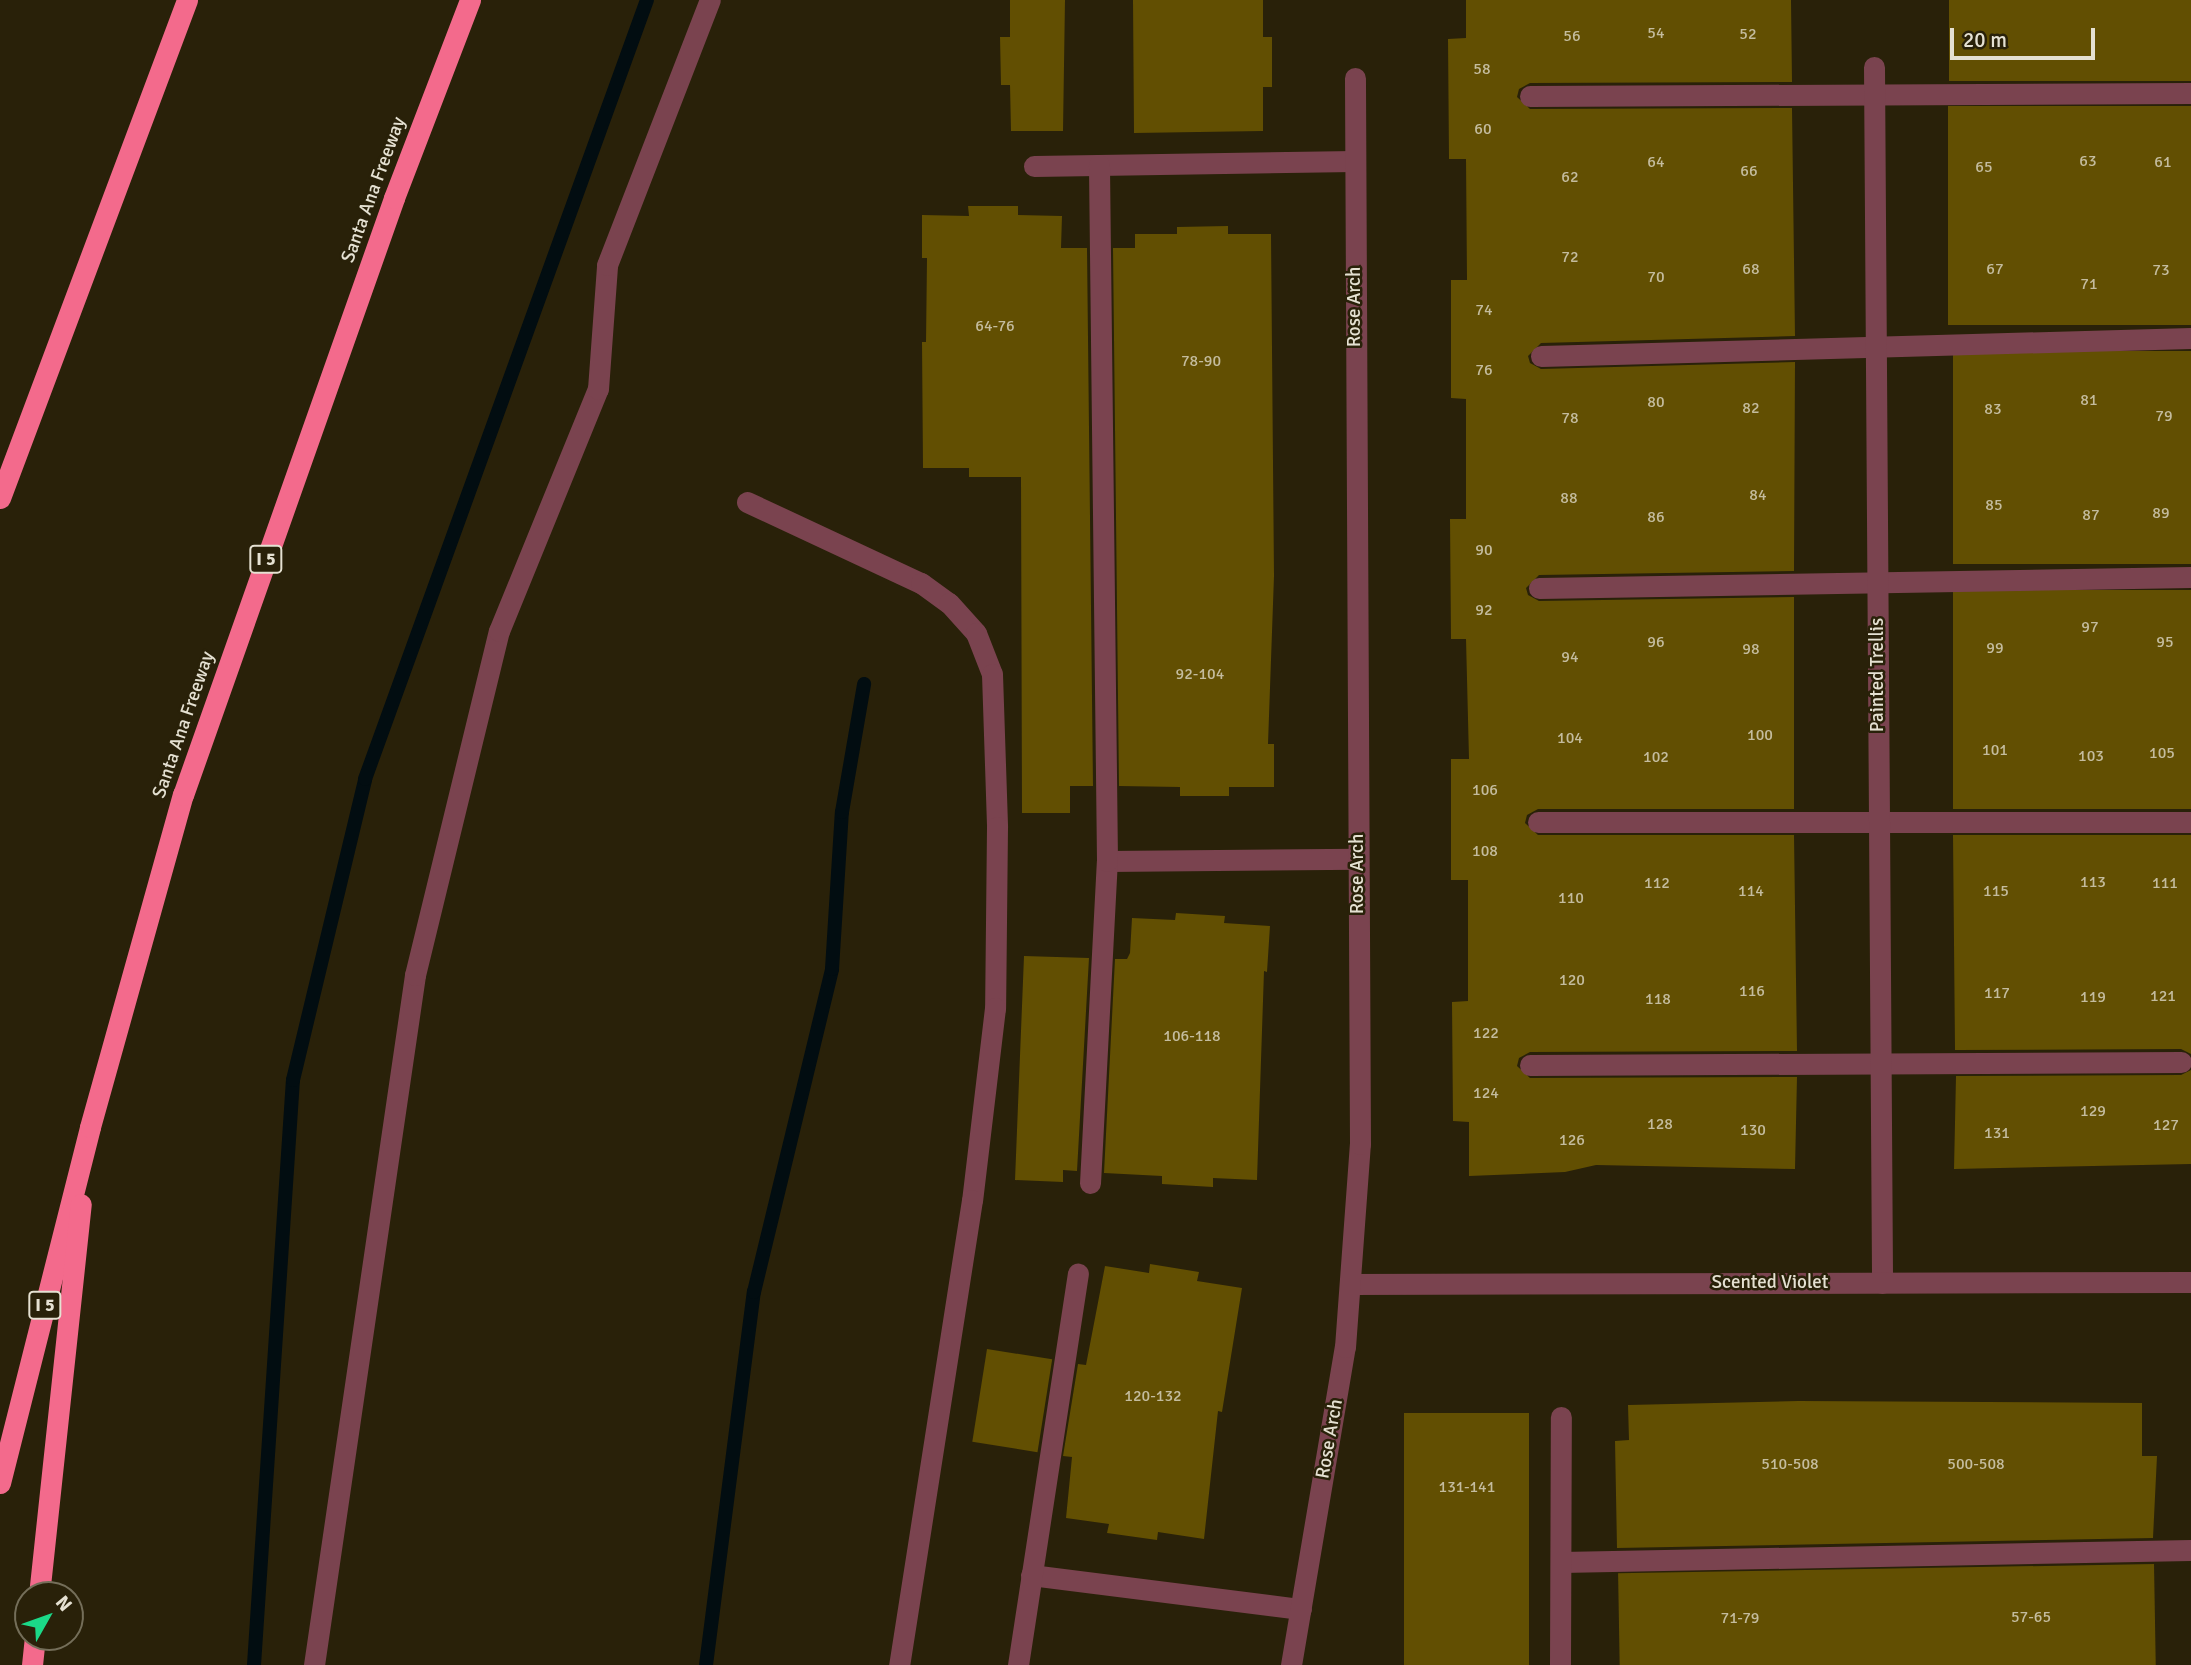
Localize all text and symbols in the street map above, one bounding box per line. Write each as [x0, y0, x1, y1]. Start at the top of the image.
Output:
scale bar [1953, 14, 2098, 58]
house number: 54 [1647, 23, 1665, 43]
house number: 52 [1739, 24, 1757, 44]
house number: 56 [1563, 26, 1581, 46]
text: 20 m [1963, 27, 2007, 53]
house number: 58 [1473, 59, 1491, 79]
street label: Santa Ana Freeway [337, 114, 411, 266]
house number: 60 [1474, 119, 1492, 139]
house number: 63 [2079, 151, 2097, 171]
house number: 64 [1647, 152, 1665, 172]
house number: 61 [2154, 152, 2172, 172]
house number: 65 [1975, 157, 1993, 177]
house number: 66 [1740, 161, 1758, 181]
house number: 62 [1561, 167, 1579, 187]
house number: 72 [1561, 247, 1579, 267]
house number: 68 [1742, 259, 1760, 279]
house number: 67 [1986, 259, 2004, 279]
house number: 73 [2152, 260, 2170, 280]
street label: Rose Arch [1344, 267, 1366, 347]
house number: 70 [1647, 267, 1665, 287]
house number: 71 [2080, 274, 2098, 294]
house number: 74 [1475, 300, 1493, 320]
house number: 64-76 [975, 316, 1015, 336]
house number: 78-90 [1181, 351, 1221, 371]
house number: 76 [1475, 360, 1493, 380]
house number: 81 [2080, 390, 2098, 410]
house number: 80 [1647, 392, 1665, 412]
house number: 82 [1742, 398, 1760, 418]
house number: 83 [1984, 399, 2002, 419]
house number: 79 [2155, 406, 2173, 426]
house number: 78 [1561, 408, 1579, 428]
house number: 84 [1749, 485, 1767, 505]
house number: 88 [1560, 488, 1578, 508]
house number: 85 [1985, 495, 2003, 515]
house number: 89 [2152, 503, 2170, 523]
house number: 87 [2082, 505, 2100, 525]
house number: 86 [1647, 507, 1665, 527]
house number: 90 [1475, 540, 1493, 560]
road number: I 5 [248, 544, 284, 574]
house number: 92 [1475, 600, 1493, 620]
house number: 97 [2081, 617, 2099, 637]
street label: Painted Trellis [1867, 618, 1889, 732]
house number: 96 [1647, 632, 1665, 652]
house number: 95 [2156, 632, 2174, 652]
house number: 99 [1986, 638, 2004, 658]
house number: 98 [1742, 639, 1760, 659]
house number: 94 [1561, 647, 1579, 667]
street label: Santa Ana Freeway [148, 649, 220, 801]
house number: 92-104 [1176, 664, 1224, 684]
house number: 100 [1747, 725, 1773, 745]
house number: 104 [1557, 728, 1583, 748]
house number: 101 [1982, 740, 2008, 760]
house number: 105 [2149, 743, 2175, 763]
house number: 103 [2078, 746, 2104, 766]
house number: 102 [1643, 747, 1669, 767]
house number: 106 [1472, 780, 1498, 800]
street label: Rose Arch [1347, 834, 1369, 914]
house number: 108 [1472, 841, 1498, 861]
house number: 113 [2080, 872, 2106, 892]
house number: 112 [1644, 873, 1670, 893]
house number: 111 [2152, 873, 2178, 893]
house number: 114 [1738, 881, 1764, 901]
house number: 115 [1983, 881, 2009, 901]
house number: 110 [1558, 888, 1584, 908]
house number: 120 [1559, 970, 1585, 990]
house number: 116 [1739, 981, 1765, 1001]
house number: 117 [1984, 983, 2010, 1003]
house number: 121 [2150, 986, 2176, 1006]
house number: 119 [2080, 987, 2106, 1007]
house number: 118 [1645, 989, 1671, 1009]
house number: 122 [1473, 1023, 1499, 1043]
house number: 106-118 [1163, 1026, 1221, 1046]
house number: 124 [1473, 1083, 1499, 1103]
house number: 129 [2080, 1101, 2106, 1121]
house number: 128 [1647, 1114, 1673, 1134]
house number: 127 [2153, 1115, 2179, 1135]
house number: 130 [1740, 1120, 1766, 1140]
house number: 131 [1984, 1123, 2010, 1143]
house number: 126 [1559, 1130, 1585, 1150]
street label: Scented Violet [1711, 1272, 1829, 1294]
road number: I 5 [28, 1290, 62, 1320]
house number: 120-132 [1124, 1386, 1182, 1406]
street label: Rose Arch [1312, 1397, 1348, 1481]
house number: 510-508 [1761, 1454, 1819, 1474]
house number: 500-508 [1947, 1454, 2005, 1474]
house number: 131-141 [1439, 1477, 1495, 1497]
north arrow [14, 1581, 84, 1651]
text: N [50, 1591, 77, 1617]
house number: 57-65 [2011, 1607, 2051, 1627]
house number: 71-79 [1721, 1608, 1759, 1628]

